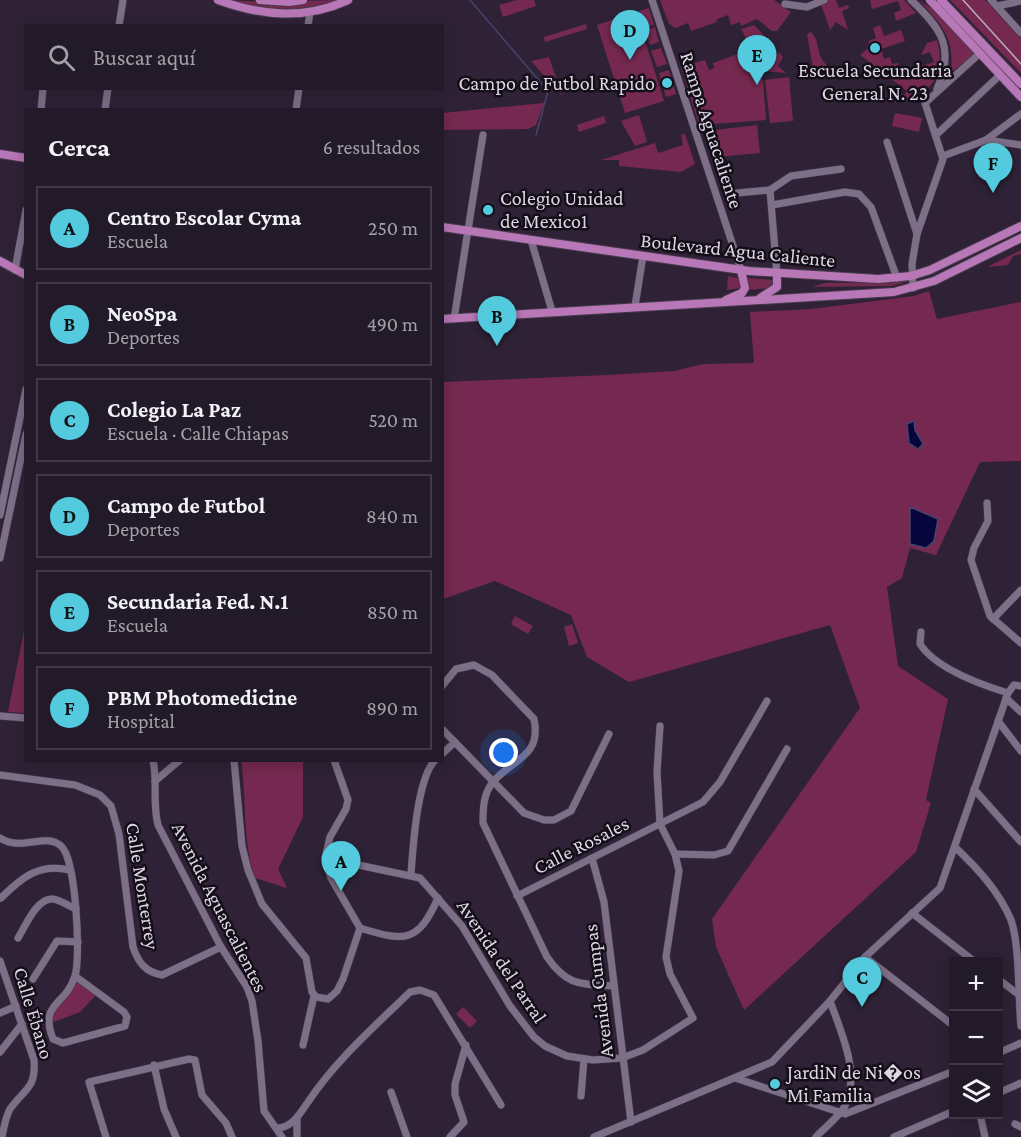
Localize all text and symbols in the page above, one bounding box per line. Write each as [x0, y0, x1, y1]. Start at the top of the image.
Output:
pin: D [610, 10, 650, 60]
search box [24, 24, 444, 90]
pin: E [738, 36, 777, 85]
icon: search [45, 41, 78, 74]
marker: Escuela Secundaria General N. 23 [868, 41, 882, 55]
text: Buscar aquí [93, 45, 195, 70]
street label: Rampa Aguacaliente [675, 49, 748, 212]
place label: Escuela Secundaria General N. 23 [798, 59, 952, 104]
place label: Campo de Futbol Rapido [458, 72, 655, 95]
marker: Campo de Futbol Rapido [660, 76, 674, 90]
text: Cerca [48, 133, 110, 162]
text: 6 resultados [323, 136, 420, 158]
pin: F [974, 144, 1012, 193]
place label: Colegio Unidad de Mexico1 [500, 187, 624, 232]
marker: Colegio Unidad de Mexico1 [481, 203, 495, 217]
text: Centro Escolar Cyma [107, 205, 301, 230]
text: A [64, 217, 75, 239]
text: 250 m [368, 217, 418, 239]
street label: Boulevard Agua Caliente [639, 229, 837, 272]
text: Escuela [107, 230, 168, 252]
pin: B [478, 296, 516, 346]
text: NeoSpa [107, 301, 177, 326]
text: B [64, 313, 75, 335]
text: 490 m [367, 313, 418, 335]
text: Deportes [107, 326, 180, 348]
text: Colegio La Paz [107, 397, 241, 422]
text: C [63, 409, 76, 431]
text: 520 m [368, 409, 418, 431]
text: Escuela · Calle Chiapas [107, 422, 289, 444]
text: Campo de Futbol [107, 493, 265, 518]
text: D [63, 505, 76, 527]
text: 840 m [366, 505, 418, 527]
text: Deportes [107, 518, 180, 540]
text: Secundaria Fed. N.1 [107, 589, 289, 614]
text: E [64, 601, 75, 623]
text: 850 m [367, 601, 418, 623]
text: Escuela [107, 614, 168, 636]
text: PBM Photomedicine [107, 685, 297, 710]
text: F [64, 697, 75, 719]
text: 890 m [366, 697, 418, 719]
text: Hospital [107, 710, 175, 732]
your location [489, 738, 518, 767]
street label: Calle Rosales [530, 812, 632, 878]
street label: Avenida Aguascalientes [167, 818, 272, 996]
street label: Calle Monterrey [121, 821, 164, 952]
pin: A [322, 842, 360, 891]
street label: Avenida del Parral [453, 895, 551, 1027]
street label: Avenida Cumpas [579, 923, 618, 1059]
map controls [949, 957, 1003, 1119]
button: + [949, 957, 1003, 1011]
pin: C [842, 958, 882, 1007]
street label: Calle Ébano [10, 964, 58, 1062]
button: − [949, 1011, 1003, 1065]
place label: JardiN de Ni�os Mi Familia [785, 1061, 921, 1106]
button: layers [949, 1065, 1003, 1119]
marker: JardiN de Ni�os Mi Familia [768, 1077, 782, 1091]

